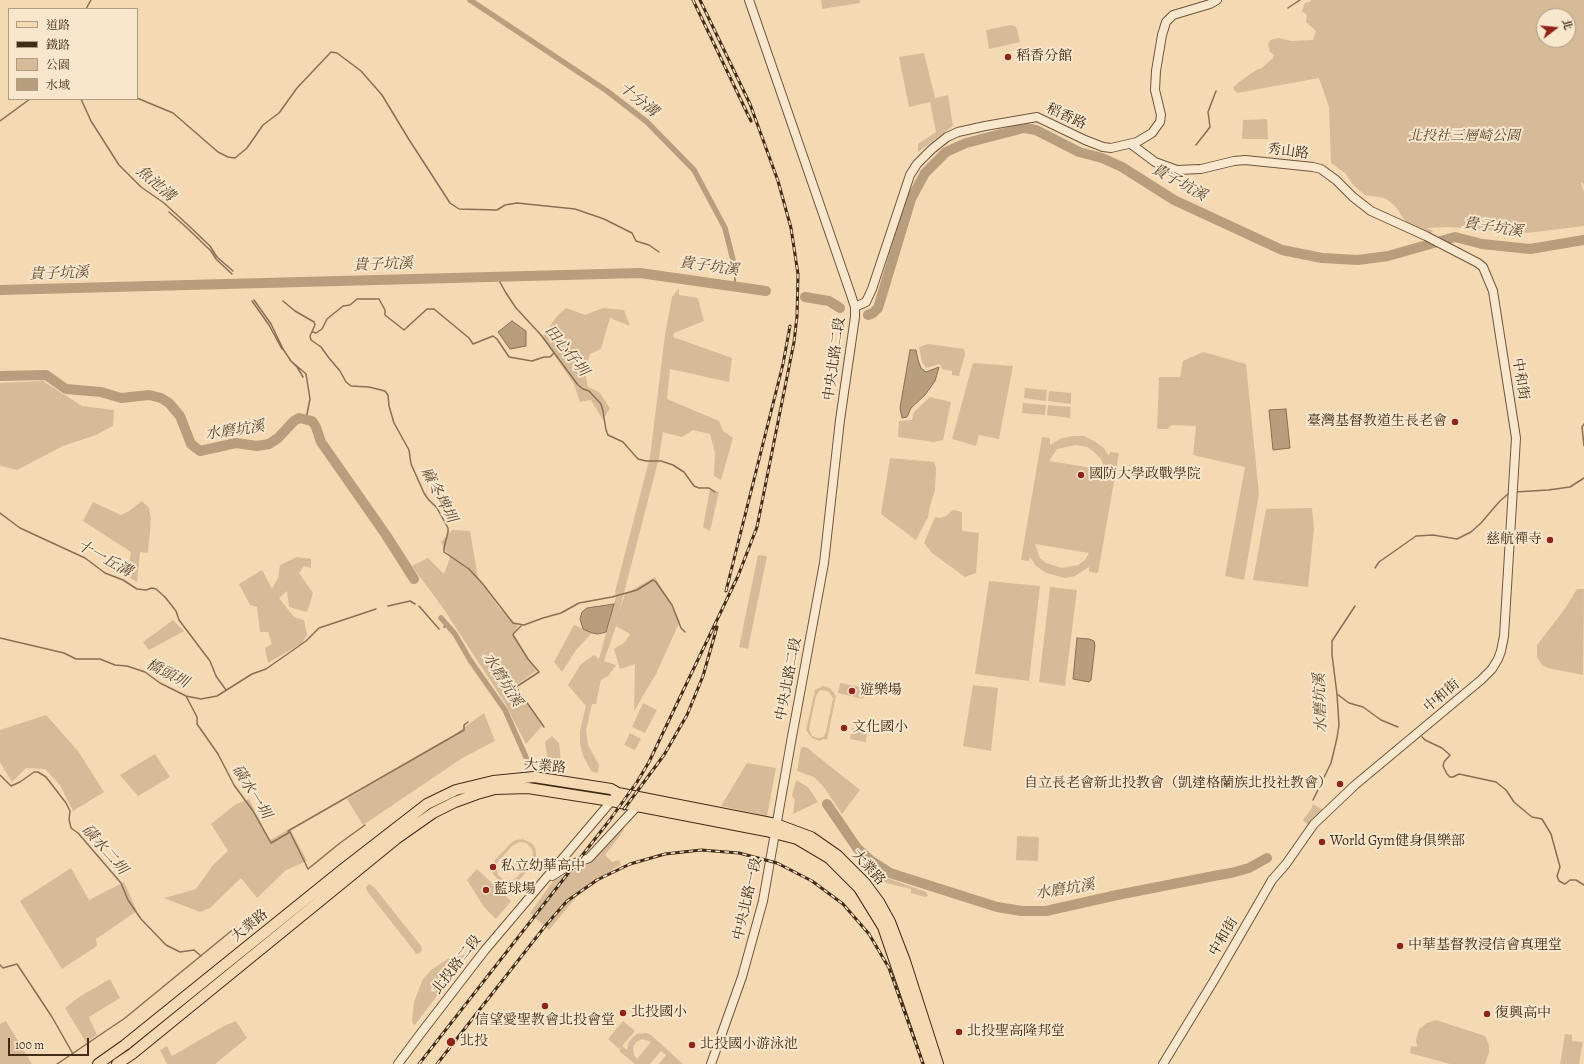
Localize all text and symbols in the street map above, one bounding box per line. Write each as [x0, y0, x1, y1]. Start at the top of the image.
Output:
legend [8, 8, 138, 100]
north arrow [1536, 8, 1576, 48]
text: 道路 [46, 17, 70, 33]
text: 北 [1558, 17, 1576, 32]
text: 鐵路 [46, 37, 70, 53]
place label: 稻香分館 [1016, 49, 1072, 65]
marker: 稻香分館 [1003, 52, 1013, 62]
text: 公園 [46, 57, 70, 73]
text: 水域 [46, 77, 70, 93]
water label: 十分溝 [615, 79, 661, 121]
street label: 稻香路 [1043, 101, 1089, 133]
park label: 北投社三層崎公園 [1408, 129, 1520, 145]
street label: 秀山路 [1266, 141, 1310, 163]
water label: 貴子坑溪 [1148, 161, 1210, 205]
water label: 魚池溝 [132, 162, 178, 206]
water label: 貴子坑溪 [1462, 214, 1524, 242]
water label: 貴子坑溪 [678, 254, 740, 280]
water label: 貴子坑溪 [353, 255, 413, 275]
water label: 貴子坑溪 [29, 264, 89, 284]
street label: 中央北路二段 [821, 316, 849, 402]
water label: 田心仔圳 [540, 322, 592, 380]
street label: 中和街 [1508, 357, 1532, 401]
place label: 臺灣基督教道生長老會 [1307, 414, 1447, 430]
marker: 臺灣基督教道生長老會 [1450, 417, 1460, 427]
water label: 水磨坑溪 [204, 418, 266, 444]
water label: 麻冬埤圳 [416, 464, 460, 526]
place label: 國防大學政戰學院 [1089, 467, 1201, 483]
marker: 國防大學政戰學院 [1076, 470, 1086, 480]
place label: 慈航禪寺 [1486, 532, 1542, 548]
marker: 慈航禪寺 [1545, 535, 1555, 545]
water label: 十一丘溝 [73, 537, 135, 581]
street label: 中央北路二段 [773, 636, 805, 722]
water label: 水磨坑溪 [478, 650, 526, 710]
water label: 橋頭圳 [143, 656, 191, 692]
water label: 水磨坑溪 [1311, 673, 1331, 733]
street label: 中和街 [1421, 676, 1463, 716]
place label: 遊樂場 [860, 683, 902, 699]
marker: 遊樂場 [847, 686, 857, 696]
place label: 文化國小 [852, 720, 908, 736]
marker: 文化國小 [839, 723, 849, 733]
street label: 大業路 [523, 757, 567, 777]
water label: 磺水一圳 [227, 762, 275, 822]
place label: 自立長老會新北投教會（凱達格蘭族北投社教會） [1024, 776, 1332, 792]
marker: 自立長老會新北投教會（凱達格蘭族北投社教會） [1335, 779, 1345, 789]
water label: 磺水二圳 [78, 821, 130, 879]
place label: World Gym健身俱樂部 [1330, 834, 1465, 850]
marker: World Gym健身俱樂部 [1317, 837, 1327, 847]
street label: 大業路 [848, 847, 888, 889]
street label: 中央北路一段 [730, 856, 766, 942]
place label: 私立幼華高中 [501, 859, 585, 875]
marker: 私立幼華高中 [488, 862, 498, 872]
water label: 水磨坑溪 [1034, 876, 1096, 904]
place label: 藍球場 [494, 882, 536, 898]
marker: 藍球場 [481, 885, 491, 895]
street label: 大業路 [228, 906, 272, 946]
street label: 中和街 [1206, 915, 1242, 959]
street label: 北投路二段 [429, 932, 485, 998]
place label: 中華基督教浸信會真理堂 [1408, 938, 1562, 954]
marker: 中華基督教浸信會真理堂 [1395, 941, 1405, 951]
marker: 信望愛聖教會北投會堂 [540, 1001, 550, 1011]
place label: 北投國小 [631, 1005, 687, 1021]
place label: 復興高中 [1495, 1006, 1551, 1022]
marker: 北投國小 [618, 1008, 628, 1018]
marker: 復興高中 [1482, 1009, 1492, 1019]
place label: 信望愛聖教會北投會堂 [475, 1013, 615, 1029]
place label: 北投聖高隆邦堂 [967, 1024, 1065, 1040]
marker: 北投聖高隆邦堂 [954, 1027, 964, 1037]
scale bar [10, 1030, 91, 1056]
place label: 北投 [460, 1034, 488, 1050]
marker: 北投 [445, 1036, 457, 1048]
text: 100 m [15, 1037, 44, 1053]
place label: 北投國小游泳池 [700, 1037, 798, 1053]
marker: 北投國小游泳池 [687, 1040, 697, 1050]

